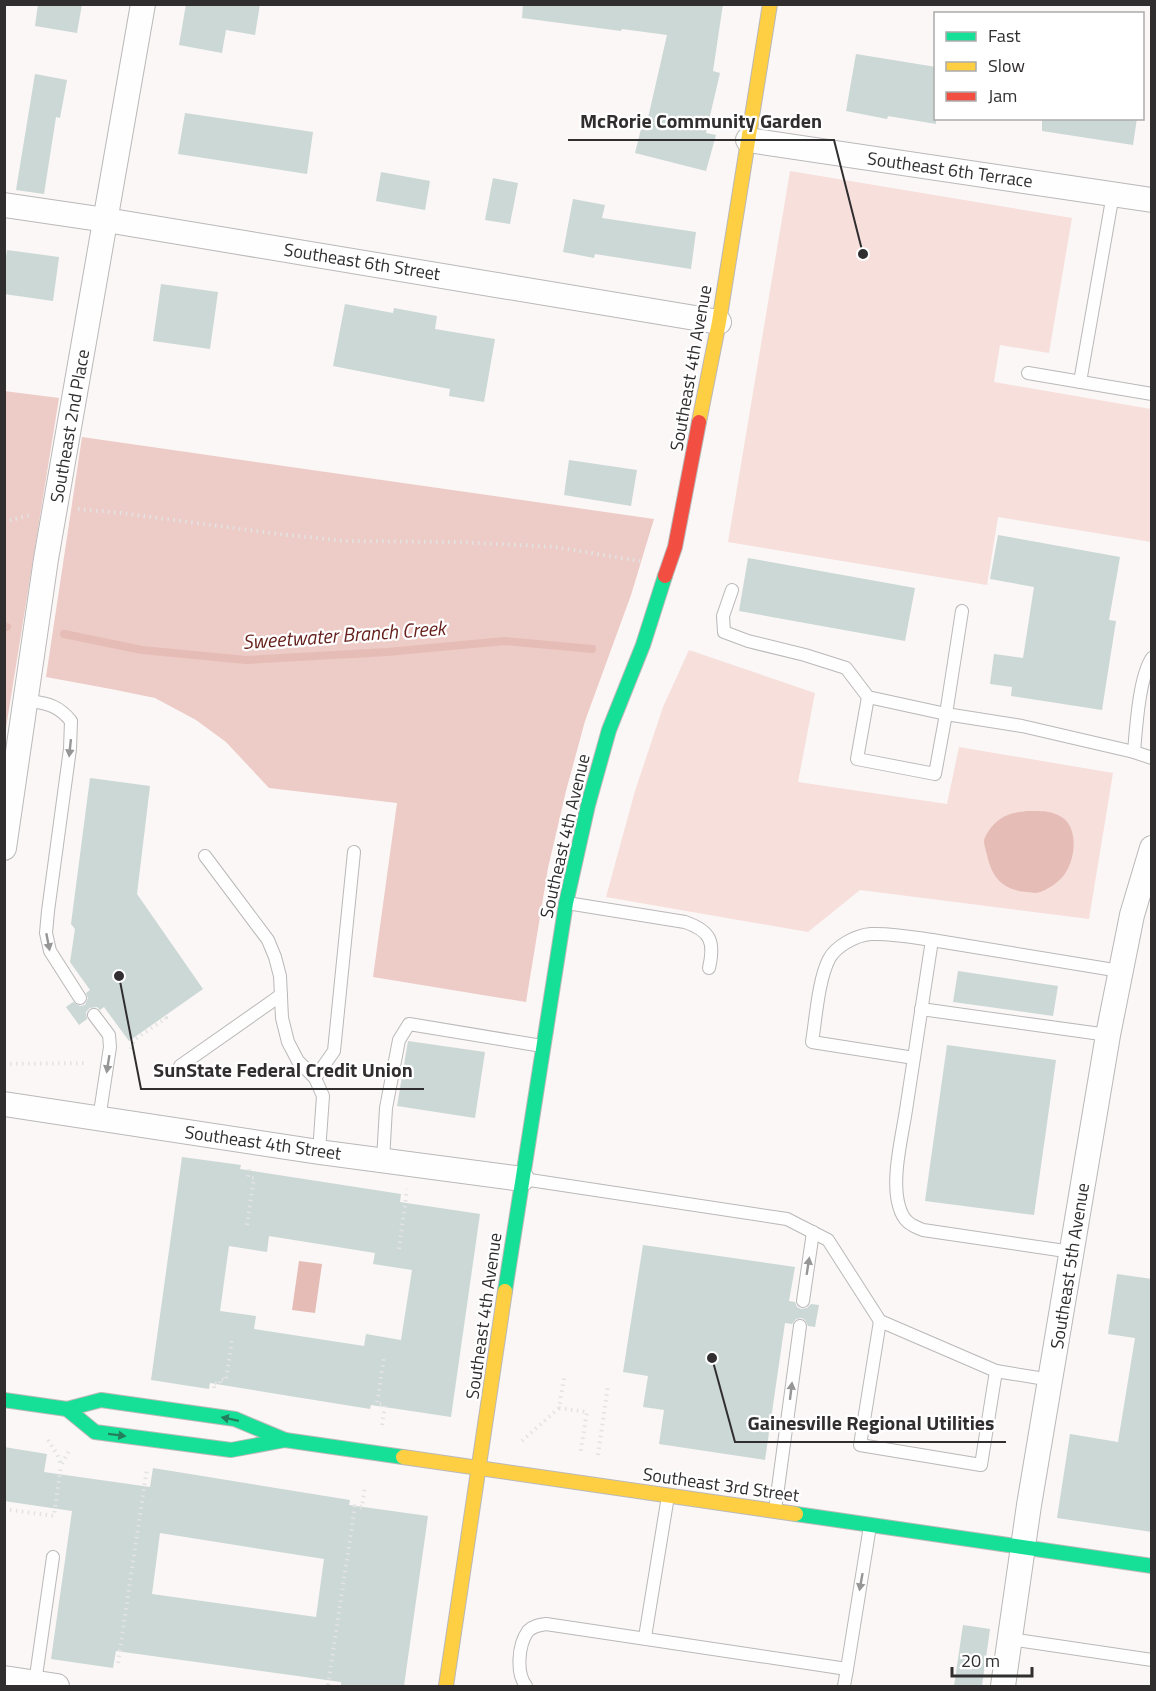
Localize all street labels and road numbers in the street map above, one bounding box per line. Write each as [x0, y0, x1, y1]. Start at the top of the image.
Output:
street label: Southeast 6th Terrace [866, 145, 1035, 194]
street label: Southeast 6th Street [282, 236, 443, 287]
street label: Southeast 4th Avenue [663, 283, 718, 453]
street label: Southeast 2nd Place [43, 347, 96, 505]
street label: Southeast 4th Avenue [532, 751, 597, 921]
street label: Southeast 4th Street [183, 1118, 344, 1167]
street label: Southeast 5th Avenue [1043, 1181, 1096, 1351]
street label: Southeast 4th Avenue [458, 1231, 509, 1401]
street label: Southeast 3rd Street [641, 1460, 802, 1509]

